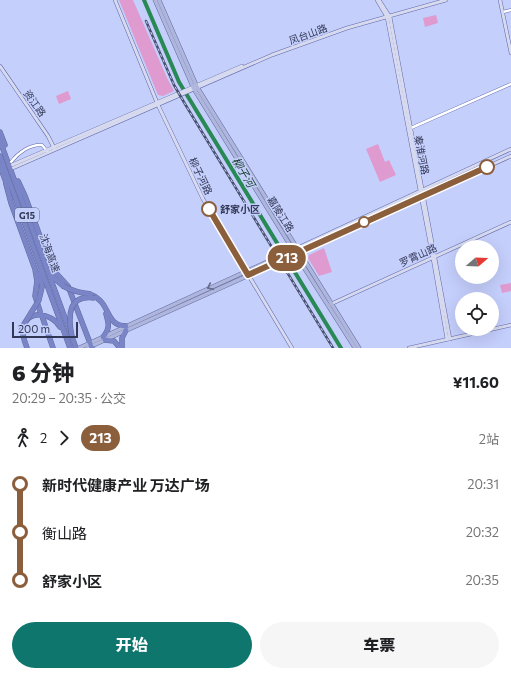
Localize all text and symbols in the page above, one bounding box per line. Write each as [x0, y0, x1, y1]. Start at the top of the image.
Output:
street label: 凤台山路 [287, 22, 329, 46]
street label: 资江路 [21, 87, 49, 119]
street label: 秦淮河路 [412, 134, 432, 176]
street label: 柳子河路 [187, 155, 215, 197]
water label: 柳子河 [230, 155, 259, 191]
unlabelled marker [479, 159, 495, 175]
street label: 嘉陵江路 [265, 194, 297, 234]
marker: 舒家小区 [201, 201, 217, 217]
place label: 舒家小区 [220, 203, 260, 215]
road number: G15 [15, 208, 39, 222]
unlabelled marker [358, 216, 370, 228]
street label: 沈海高速 [38, 232, 62, 274]
north arrow [455, 240, 499, 284]
map controls [455, 240, 499, 336]
street label: 罗霄山路 [397, 241, 439, 269]
line badge: 213 [264, 245, 310, 271]
text: 213 [276, 249, 298, 266]
one-way arrow [207, 282, 215, 290]
button: locate [455, 292, 499, 336]
scale bar [12, 320, 78, 339]
text: 200 m [18, 322, 50, 335]
text: 6 分钟 [12, 359, 74, 386]
text: ¥11.60 [453, 373, 499, 391]
text: 20:29 – 20:35 · 公交 [12, 390, 126, 406]
icon: walk [12, 427, 34, 449]
icon: forward [53, 427, 75, 449]
text: 213 [89, 429, 112, 446]
text: 2 [40, 430, 47, 446]
text: 2站 [479, 431, 499, 447]
text: 新时代健康产业 万达广场 [42, 476, 210, 494]
text: 20:31 [467, 476, 499, 492]
text: 衡山路 [42, 524, 87, 542]
text: 20:32 [466, 524, 499, 540]
text: 舒家小区 [42, 572, 102, 590]
text: 20:35 [465, 572, 499, 588]
button: 开始 [12, 622, 252, 668]
button: 车票 [260, 622, 499, 668]

